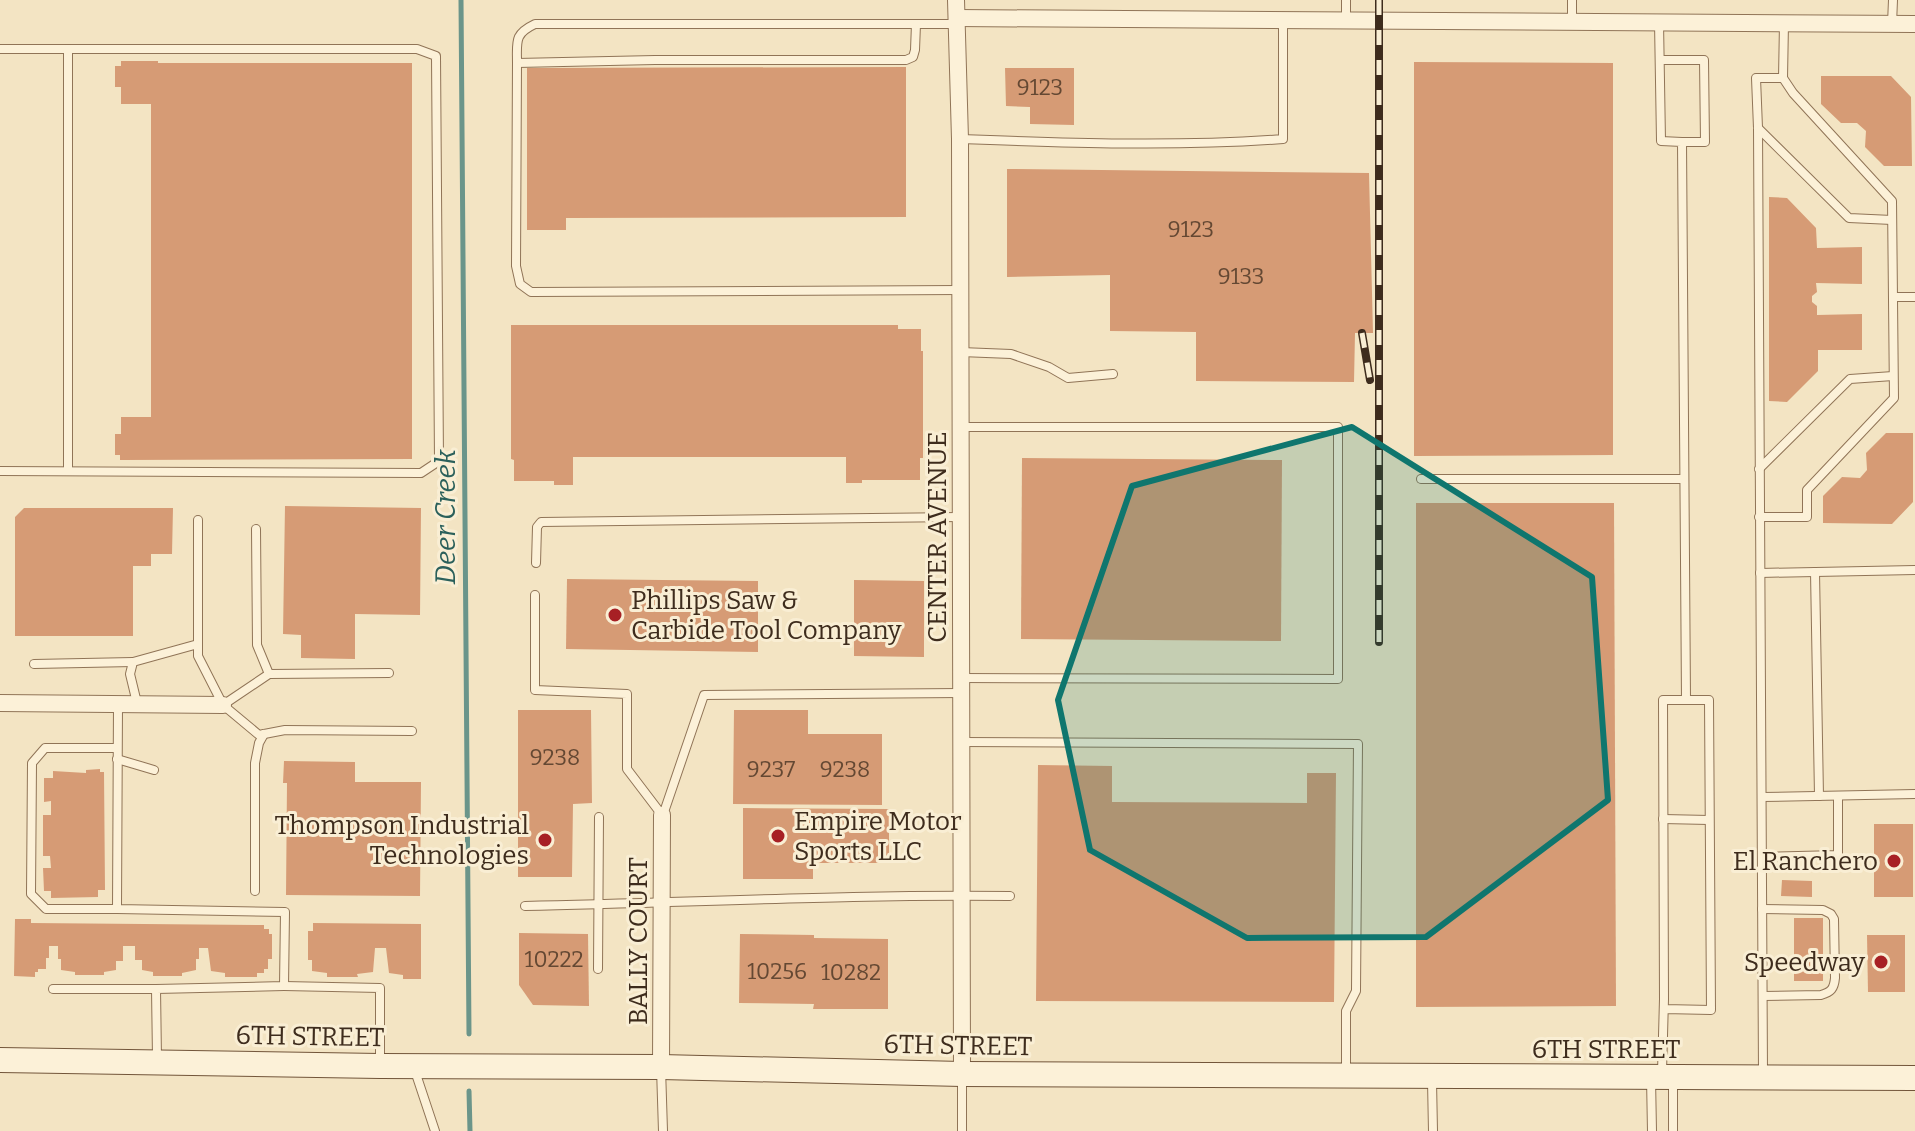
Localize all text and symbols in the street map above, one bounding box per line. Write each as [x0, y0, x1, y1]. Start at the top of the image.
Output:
house number: 9123 [1017, 74, 1063, 101]
house number: 9123 [1168, 216, 1214, 243]
house number: 9133 [1218, 263, 1264, 290]
street label: CENTER AVENUE [922, 431, 953, 643]
water label: Deer Creek [429, 448, 462, 585]
place label: Phillips Saw & Carbide Tool Company [631, 585, 902, 646]
marker: Phillips Saw & Carbide Tool Company [606, 606, 624, 624]
house number: 9238 [530, 744, 580, 771]
house number: 9237 [747, 756, 795, 783]
house number: 9238 [820, 756, 870, 783]
place label: Empire Motor Sports LLC [794, 806, 962, 867]
place label: Thompson Industrial Technologies [274, 810, 529, 871]
marker: Empire Motor Sports LLC [769, 827, 787, 845]
marker: Thompson Industrial Technologies [536, 831, 554, 849]
place label: El Ranchero [1733, 846, 1878, 877]
marker: El Ranchero [1885, 852, 1903, 870]
street label: BALLY COURT [623, 857, 654, 1025]
house number: 10222 [525, 946, 583, 973]
place label: Speedway [1744, 947, 1865, 978]
marker: Speedway [1872, 953, 1890, 971]
house number: 10256 [747, 958, 807, 985]
house number: 10282 [821, 959, 881, 986]
street label: 6TH STREET [235, 1020, 385, 1053]
street label: 6TH STREET [883, 1029, 1033, 1062]
street label: 6TH STREET [1532, 1034, 1680, 1065]

